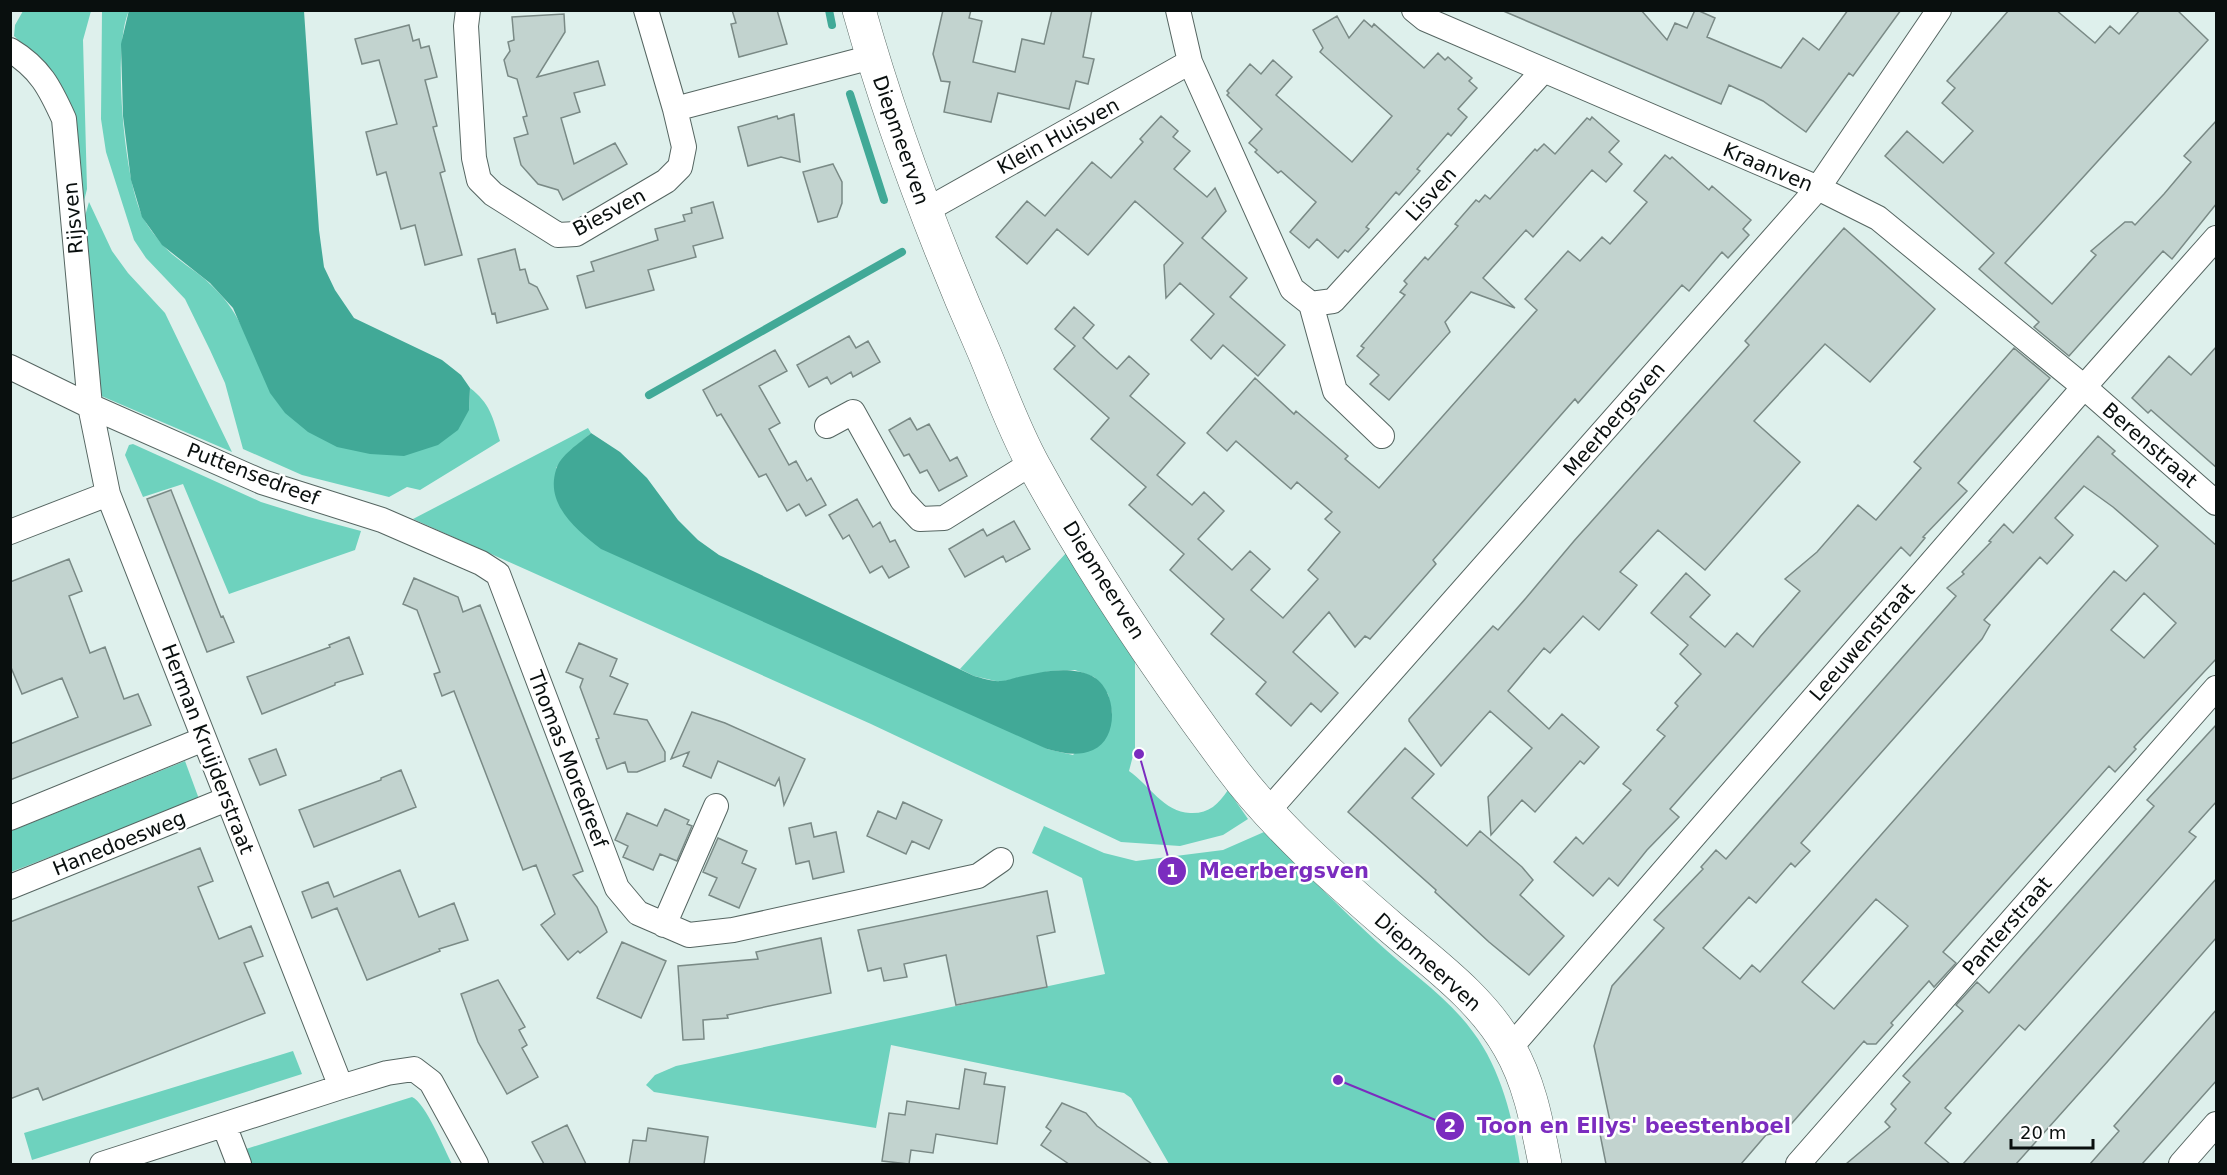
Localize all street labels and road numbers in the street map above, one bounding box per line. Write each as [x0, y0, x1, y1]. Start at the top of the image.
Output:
street label: Diepmeerven [868, 72, 934, 208]
street label: Klein Huisven [993, 93, 1123, 179]
street label: Kraanven [1719, 137, 1817, 197]
street label: Lisven [1401, 162, 1461, 226]
street label: Rijsven [58, 181, 88, 255]
street label: Biesven [569, 183, 649, 241]
street label: Meerbergsven [1558, 357, 1670, 481]
street label: Berenstraat [2098, 397, 2202, 493]
street label: Puttensedreef [183, 438, 323, 511]
street label: Diepmeerven [1058, 516, 1150, 644]
street label: Leeuwenstraat [1804, 578, 1920, 706]
street label: Herman Kruijderstraat [157, 641, 259, 858]
street label: Thomas Moredreef [523, 666, 613, 852]
street label: Hanedoesweg [49, 805, 189, 881]
street label: Panterstraat [1957, 871, 2057, 980]
street label: Diepmeerven [1370, 908, 1486, 1016]

